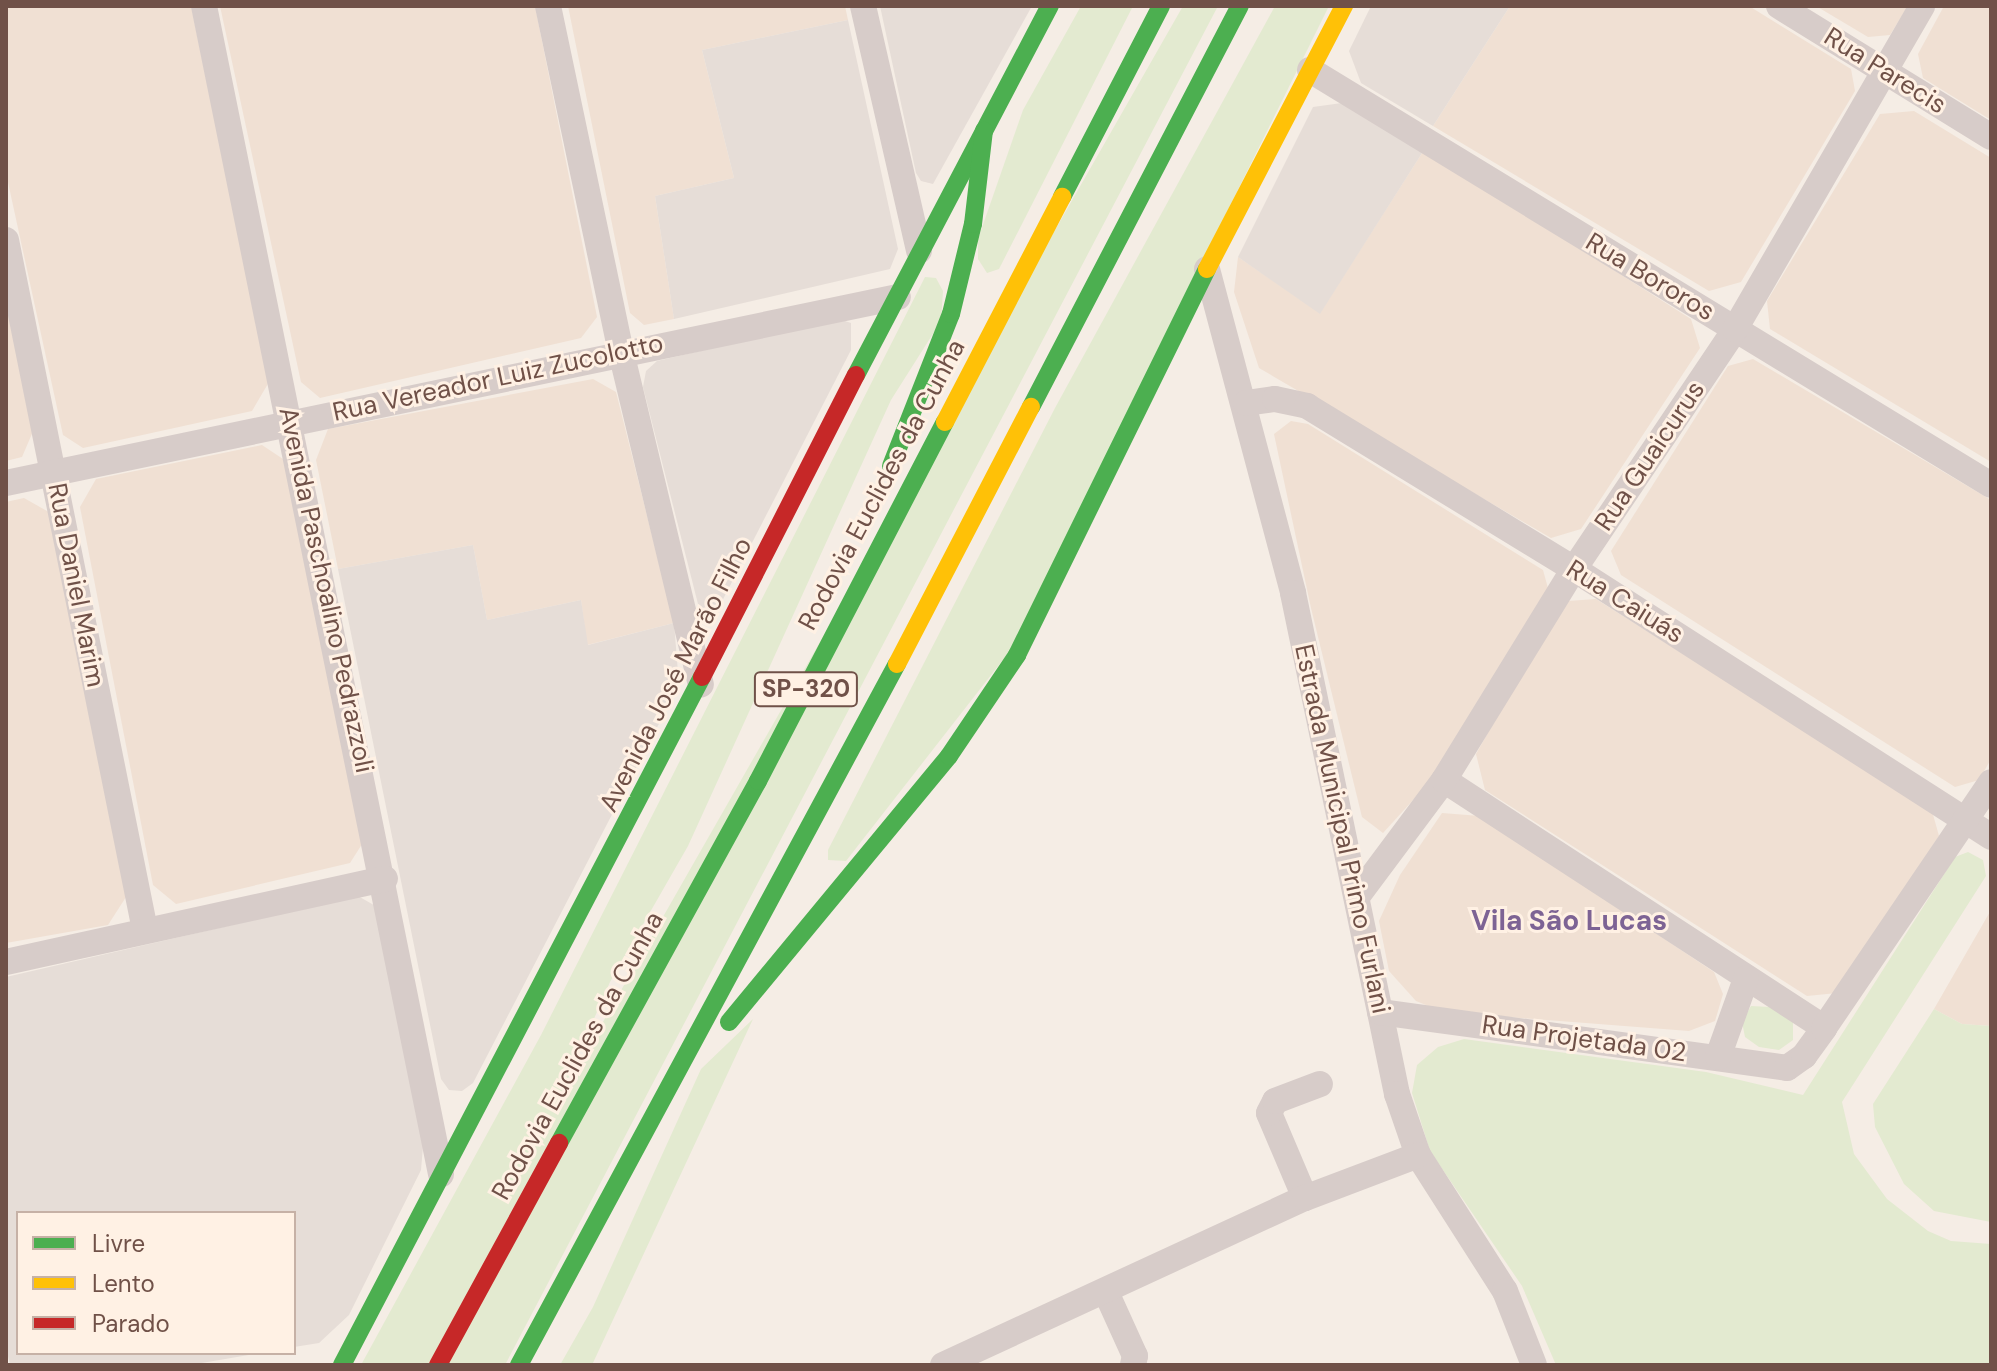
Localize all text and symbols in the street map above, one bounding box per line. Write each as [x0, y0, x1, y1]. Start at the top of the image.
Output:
street label: Rua Parecis [1818, 21, 1952, 121]
street label: Rua Bororos [1580, 226, 1720, 328]
street label: Rua Vereador Luiz Zucolotto [330, 328, 666, 428]
street label: Rodovia Euclides da Cunha [792, 334, 972, 636]
street label: Rua Guaicurus [1588, 375, 1712, 537]
street label: Avenida Paschoalino Pedrazzoli [272, 404, 380, 776]
street label: Rua Daniel Marim [41, 480, 111, 690]
street label: Avenida José Marão Filho [593, 533, 759, 817]
street label: Rua Caiuás [1561, 554, 1689, 650]
street label: Estrada Municipal Primo Furlani [1288, 642, 1396, 1016]
road number: SP-320 [752, 669, 860, 709]
district label: Vila São Lucas [1471, 904, 1667, 938]
street label: Rodovia Euclides da Cunha [486, 906, 670, 1206]
street label: Rua Projetada 02 [1480, 1009, 1688, 1069]
legend [16, 1211, 296, 1355]
text: Livre [92, 1228, 145, 1259]
text: Lento [92, 1268, 155, 1299]
text: Parado [92, 1308, 170, 1339]

